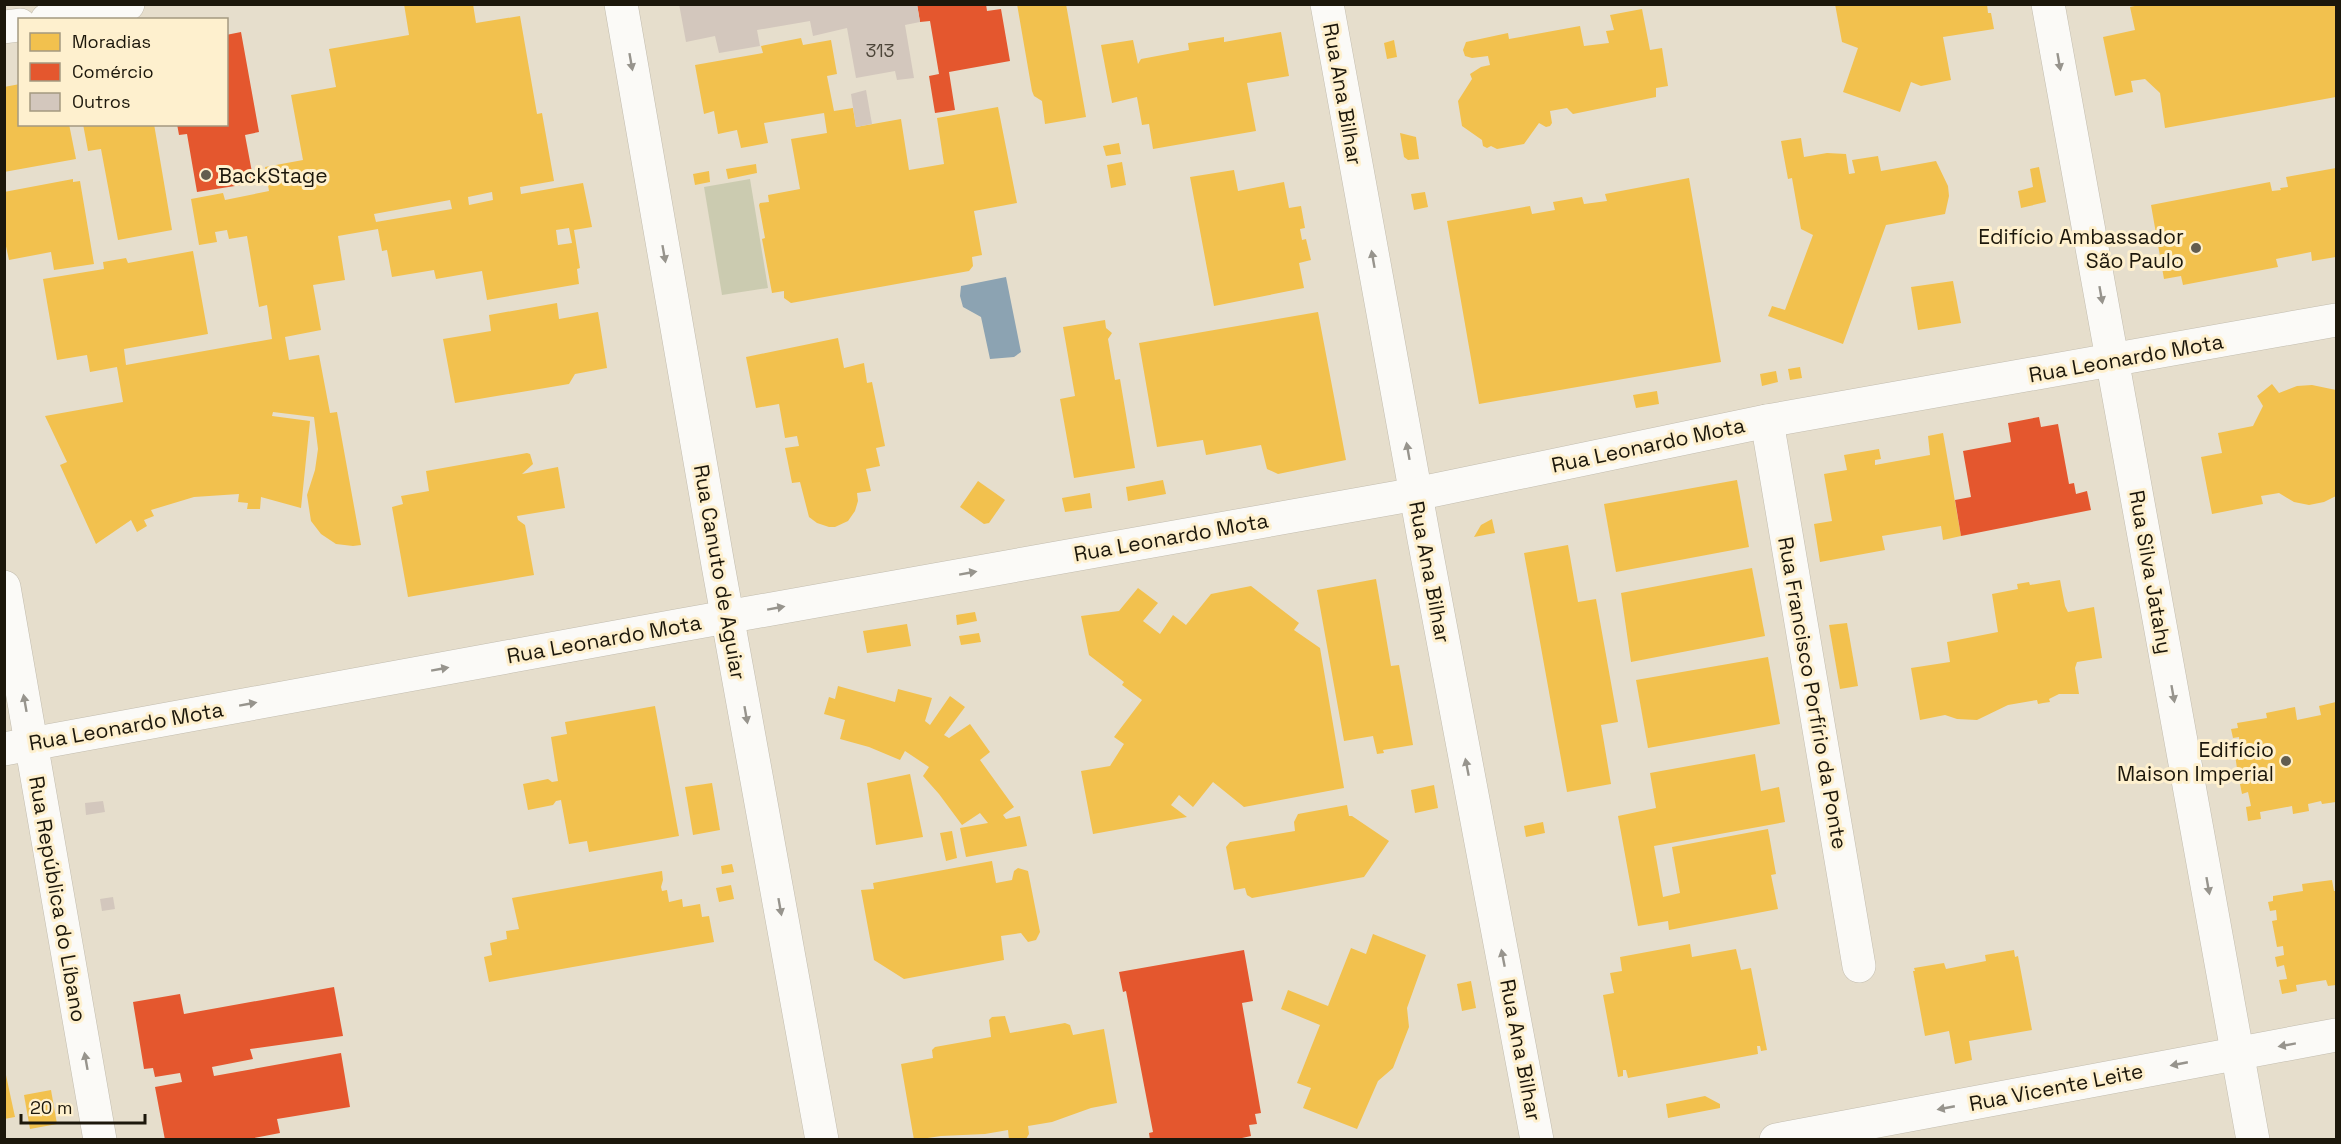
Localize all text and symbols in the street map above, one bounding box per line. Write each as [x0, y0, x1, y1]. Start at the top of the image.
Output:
legend [18, 18, 228, 126]
street label: Rua Ana Bilhar [1317, 21, 1369, 167]
text: Moradias [72, 30, 151, 53]
house number: 313 [865, 39, 895, 62]
one-way arrow [627, 53, 636, 72]
one-way arrow [2055, 53, 2064, 72]
text: Comércio [72, 60, 154, 83]
text: Outros [72, 90, 130, 113]
place label: BackStage [218, 162, 328, 189]
marker: BackStage [199, 168, 213, 182]
place label: Edifício Ambassador São Paulo [1978, 223, 2184, 274]
marker: Edifício Ambassador São Paulo [2189, 241, 2203, 255]
one-way arrow [660, 245, 669, 264]
one-way arrow [1368, 250, 1377, 269]
one-way arrow [2097, 286, 2106, 305]
street label: Rua Leonardo Mota [2027, 328, 2225, 388]
street label: Rua Leonardo Mota [1549, 411, 1747, 479]
one-way arrow [1403, 441, 1412, 460]
street label: Rua Canuto de Aguiar [688, 462, 752, 682]
street label: Rua Silva Jatahy [2123, 488, 2179, 656]
street label: Rua Ana Bilhar [1403, 499, 1457, 645]
street label: Rua Leonardo Mota [1072, 507, 1270, 567]
street label: Rua Francisco Porfírio da Ponte [1772, 535, 1854, 851]
one-way arrow [959, 569, 978, 578]
one-way arrow [767, 603, 786, 612]
street label: Rua Leonardo Mota [505, 609, 703, 669]
one-way arrow [430, 664, 449, 673]
one-way arrow [2169, 685, 2178, 704]
one-way arrow [20, 694, 29, 713]
street label: Rua Leonardo Mota [27, 696, 225, 756]
one-way arrow [239, 699, 258, 708]
one-way arrow [741, 706, 750, 725]
place label: Edifício Maison Imperial [2117, 736, 2274, 787]
marker: Edifício Maison Imperial [2279, 754, 2293, 768]
one-way arrow [1462, 757, 1471, 776]
street label: Rua República do Líbano [23, 774, 93, 1024]
one-way arrow [2204, 876, 2213, 895]
one-way arrow [776, 898, 785, 917]
one-way arrow [1498, 949, 1507, 968]
street label: Rua Ana Bilhar [1494, 977, 1548, 1123]
one-way arrow [2277, 1040, 2296, 1049]
one-way arrow [81, 1052, 90, 1071]
street label: Rua Vicente Leite [1967, 1057, 2145, 1117]
one-way arrow [2169, 1060, 2188, 1069]
scale bar [21, 1087, 146, 1125]
text: 20 m [30, 1096, 73, 1119]
one-way arrow [1937, 1104, 1956, 1113]

